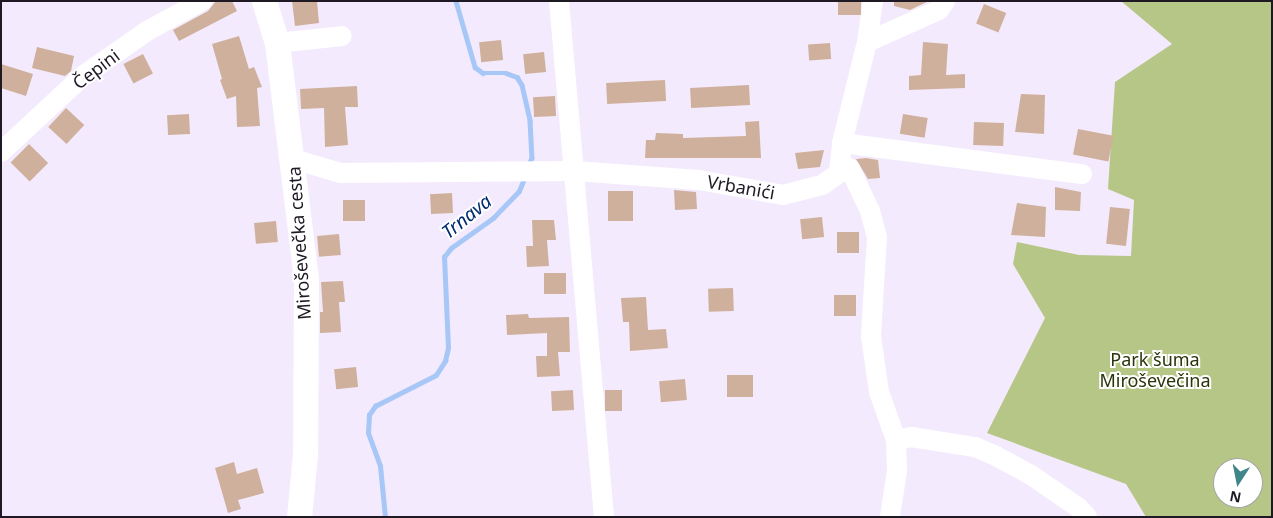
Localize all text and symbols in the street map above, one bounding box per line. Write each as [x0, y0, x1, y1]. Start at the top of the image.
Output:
street label: Čepini [68, 44, 124, 94]
street label: Miroševečka cesta [283, 166, 315, 320]
street label: Vrbanići [706, 170, 776, 204]
water label: Trnava [437, 190, 497, 244]
park label: Park šuma Miroševečina [1099, 349, 1211, 392]
north arrow [1213, 458, 1263, 508]
text: N [1228, 487, 1243, 508]

